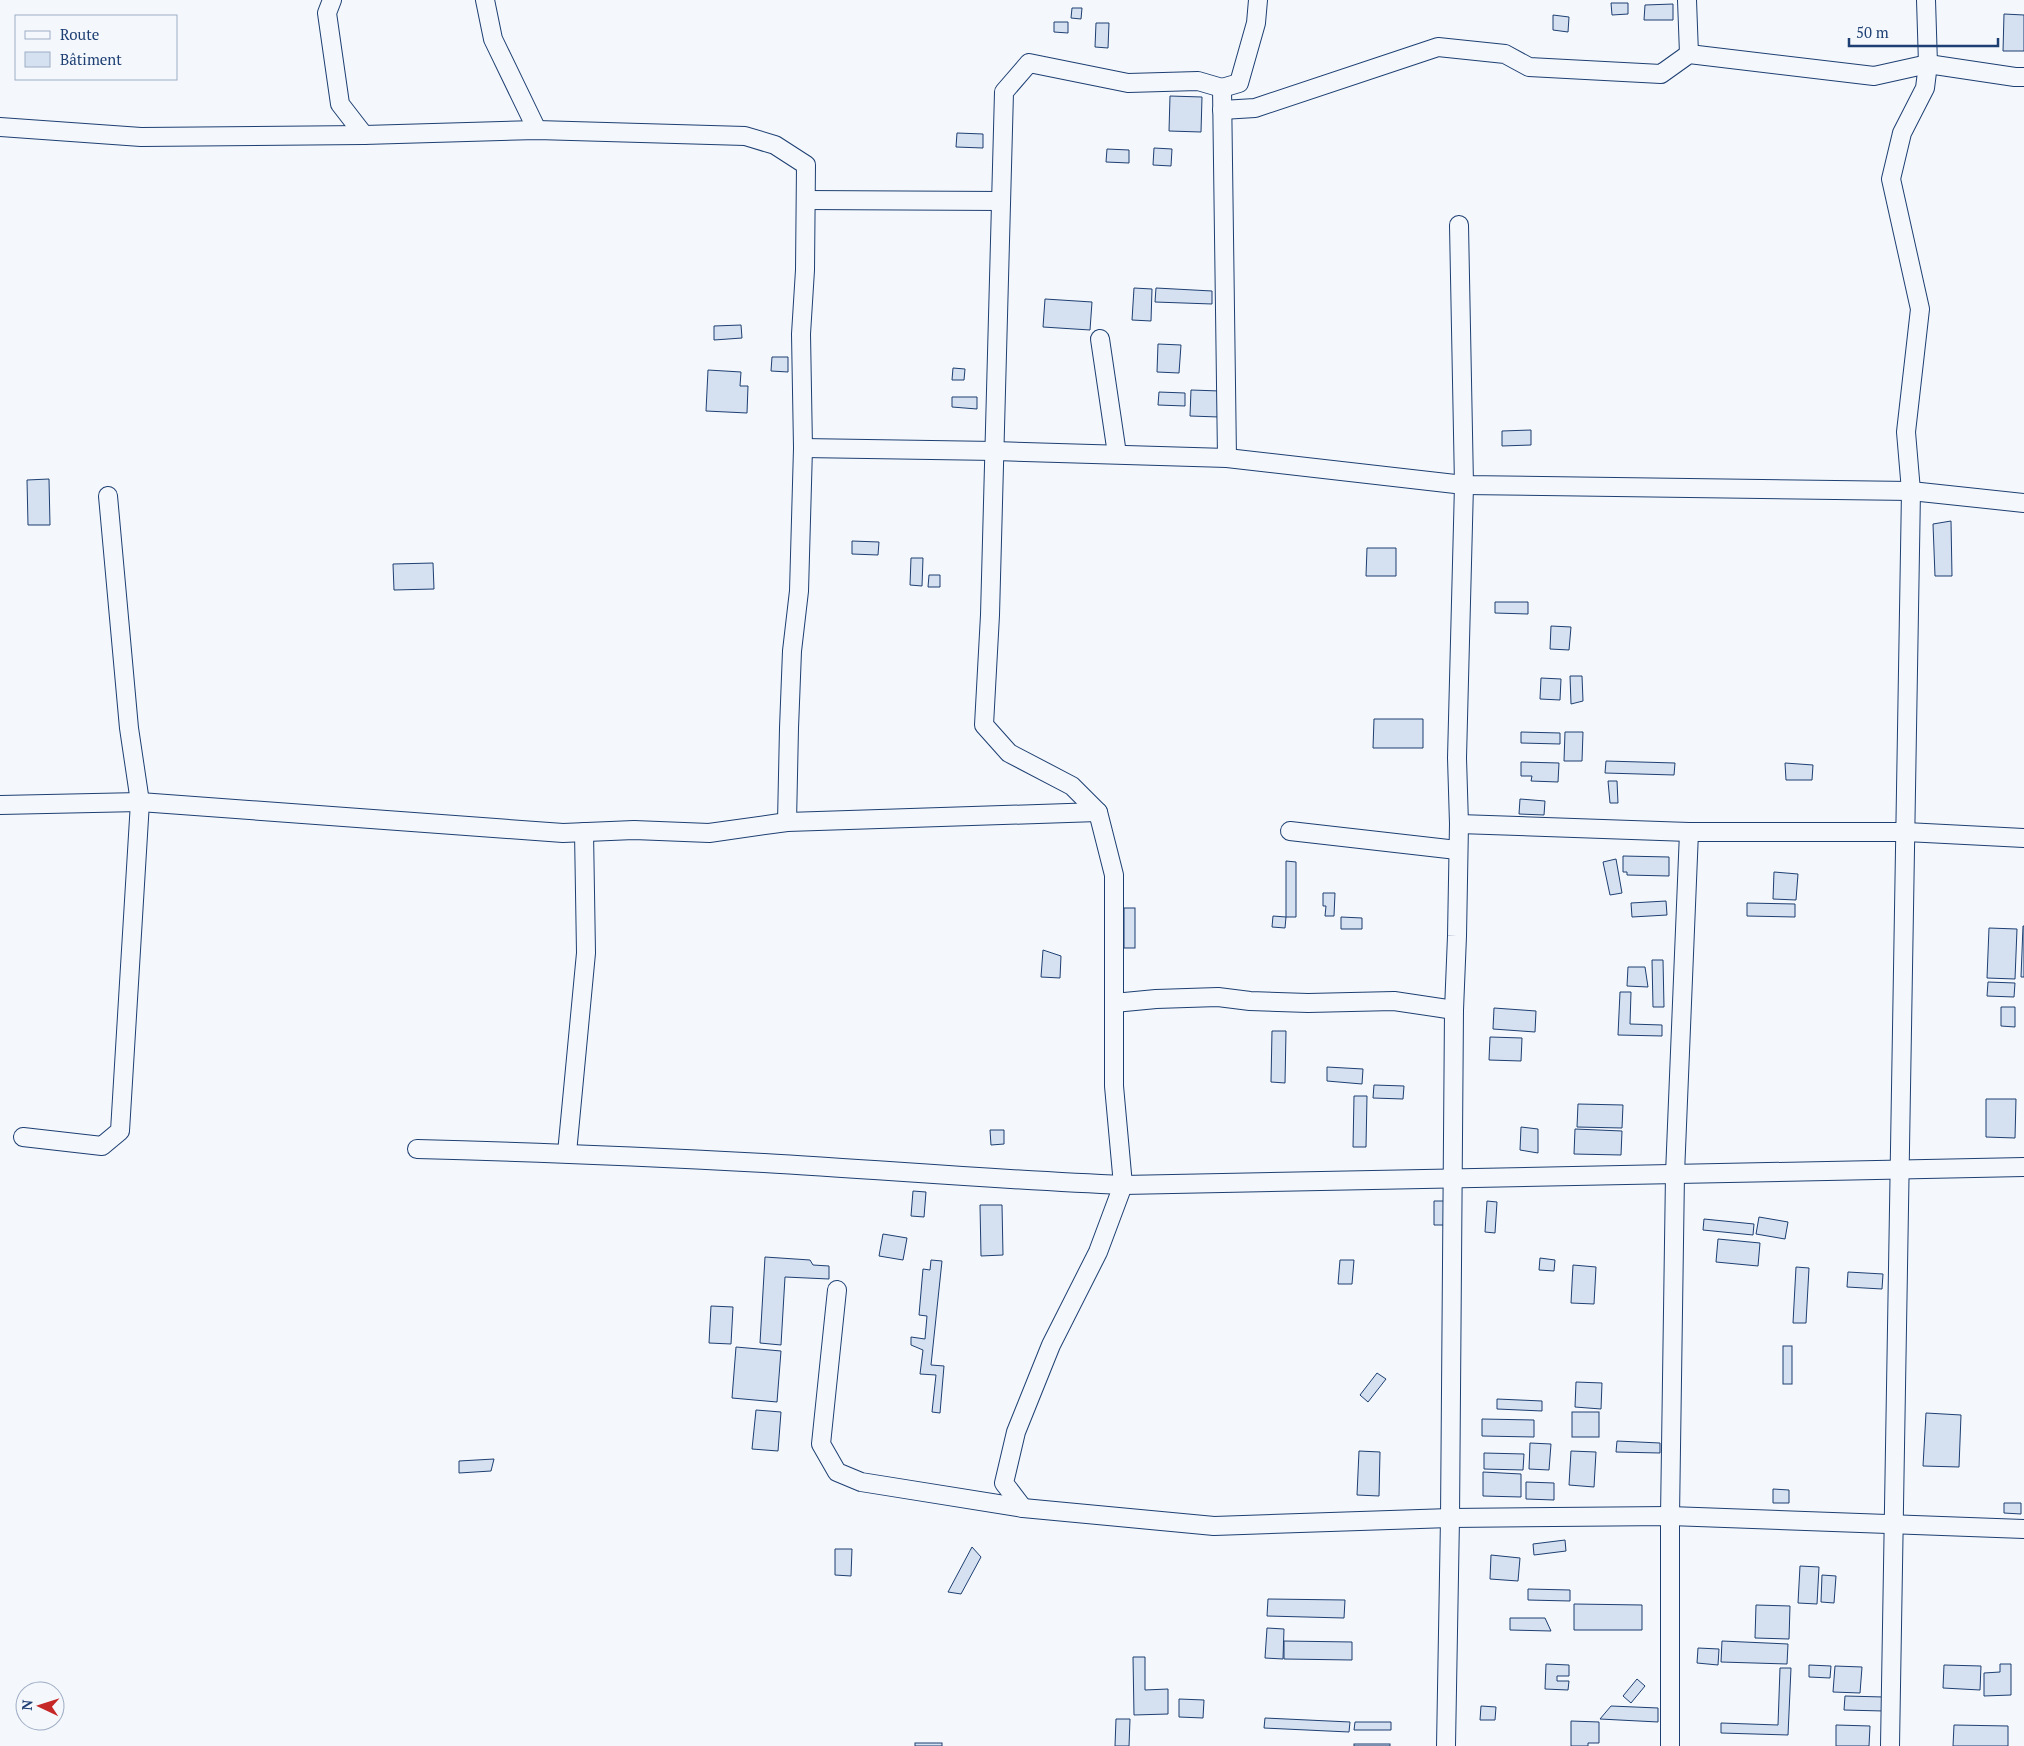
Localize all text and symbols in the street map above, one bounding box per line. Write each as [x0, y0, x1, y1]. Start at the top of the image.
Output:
legend [15, 15, 178, 80]
scale bar [1849, 15, 1998, 47]
text: 50 m [1856, 22, 1889, 42]
text: Route [60, 24, 99, 44]
text: Bâtiment [60, 49, 122, 69]
north arrow [15, 1681, 65, 1731]
text: N [17, 1699, 36, 1711]

